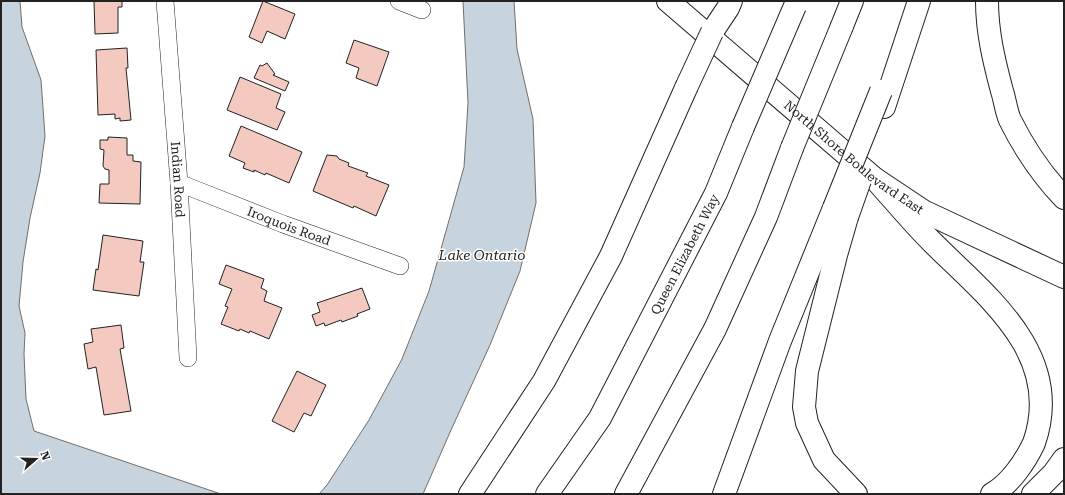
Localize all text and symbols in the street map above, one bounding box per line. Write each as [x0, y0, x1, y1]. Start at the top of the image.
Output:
street label: North Shore Boulevard East [781, 97, 926, 217]
street label: Indian Road [168, 141, 188, 219]
street label: Queen Elizabeth Way [648, 191, 722, 317]
street label: Iroquois Road [245, 204, 333, 249]
water label: Lake Ontario [438, 247, 525, 263]
north arrow [16, 439, 56, 479]
text: N [37, 450, 53, 462]

